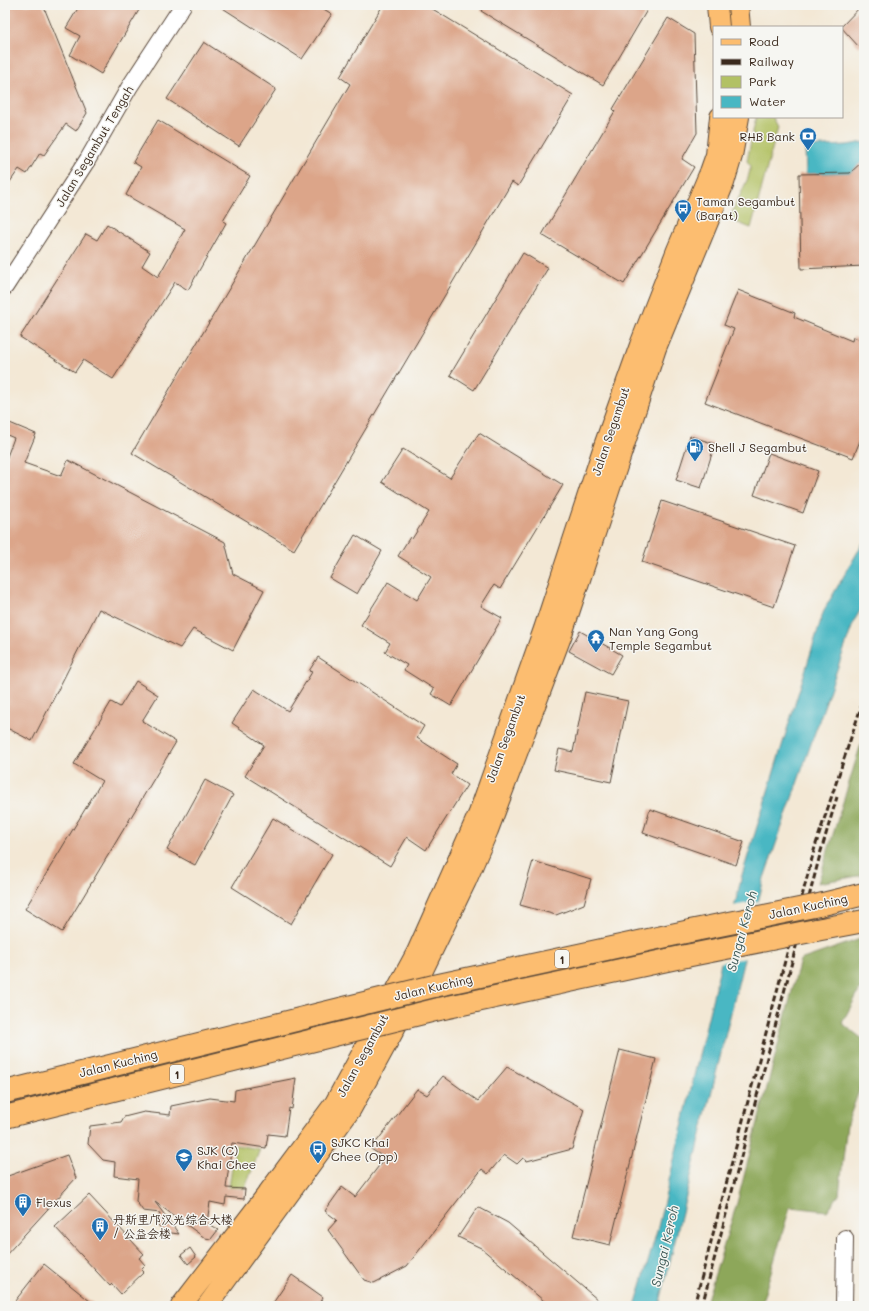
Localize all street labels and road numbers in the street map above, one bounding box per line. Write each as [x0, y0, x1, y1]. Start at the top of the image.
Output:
street label: Jalan Segambut Tengah [51, 82, 137, 209]
street label: Jalan Segambut [587, 385, 633, 477]
street label: Jalan Segambut [482, 692, 528, 784]
street label: Jalan Kuching [767, 890, 849, 922]
road number: 1 [555, 950, 569, 968]
street label: Jalan Kuching [392, 970, 474, 1004]
street label: Jalan Segambut [333, 1011, 391, 1099]
street label: Jalan Kuching [77, 1046, 159, 1080]
road number: 1 [170, 1065, 184, 1083]

